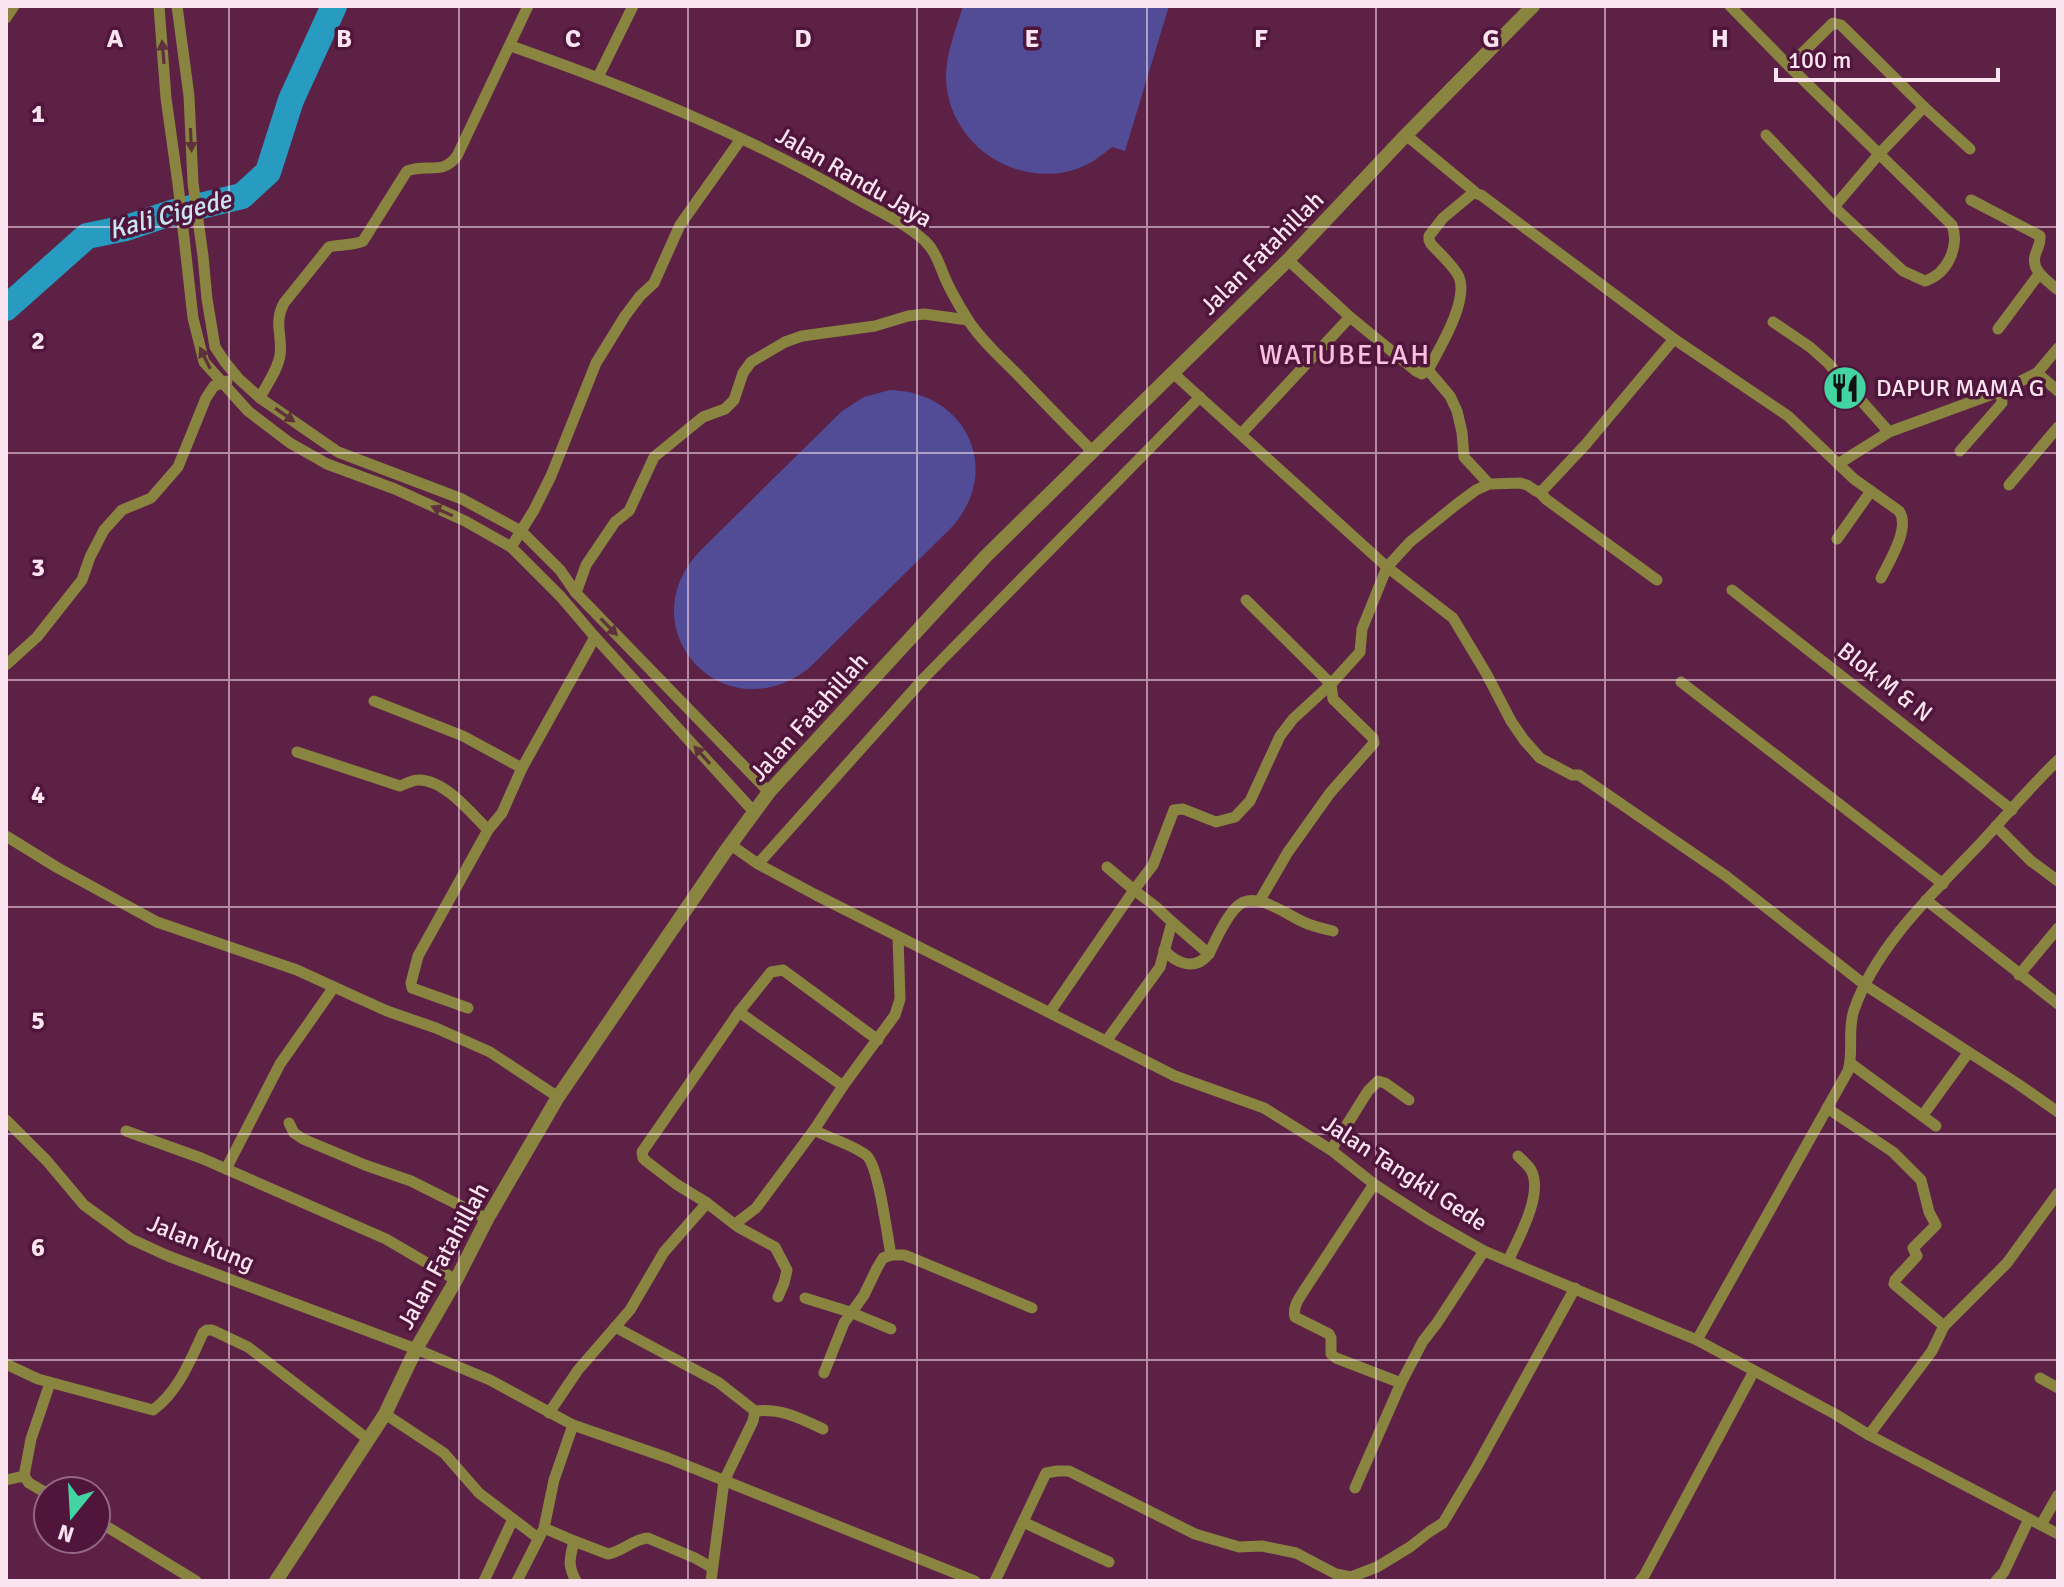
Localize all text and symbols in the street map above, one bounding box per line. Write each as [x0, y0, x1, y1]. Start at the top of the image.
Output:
text: A [107, 23, 124, 55]
text: B [336, 23, 352, 55]
text: C [565, 23, 581, 55]
text: D [794, 23, 812, 55]
text: E [1025, 23, 1039, 55]
text: F [1254, 23, 1268, 55]
text: G [1482, 23, 1500, 55]
text: H [1711, 23, 1729, 55]
scale bar [1776, 32, 1998, 82]
one-way arrow [156, 39, 169, 64]
text: 100 m [1788, 45, 1851, 75]
text: 1 [31, 98, 45, 130]
street label: Jalan Randu Jaya [770, 120, 938, 234]
one-way arrow [184, 128, 197, 153]
water label: Kali Cigede [105, 183, 237, 247]
street label: Jalan Fatahillah [1194, 185, 1330, 321]
text: 2 [31, 325, 45, 357]
district label: WATUBELAH [1259, 338, 1431, 372]
one-way arrow [198, 347, 212, 370]
restaurant icon: DAPUR MAMA G [1821, 364, 1869, 412]
place label: DAPUR MAMA G [1876, 373, 2044, 403]
one-way arrow [274, 407, 295, 422]
one-way arrow [430, 504, 454, 517]
text: 3 [31, 552, 45, 584]
one-way arrow [600, 618, 618, 637]
street label: Blok M & N [1832, 636, 1938, 728]
street label: Jalan Fatahillah [743, 646, 875, 788]
one-way arrow [693, 745, 711, 765]
text: 4 [31, 779, 45, 811]
text: 5 [31, 1005, 45, 1037]
street label: Jalan Tangkil Gede [1317, 1108, 1493, 1238]
street label: Jalan Fatahillah [390, 1178, 496, 1334]
street label: Jalan Kung [143, 1208, 259, 1278]
text: 6 [31, 1232, 45, 1264]
north arrow [32, 1475, 112, 1555]
text: N [55, 1518, 77, 1549]

